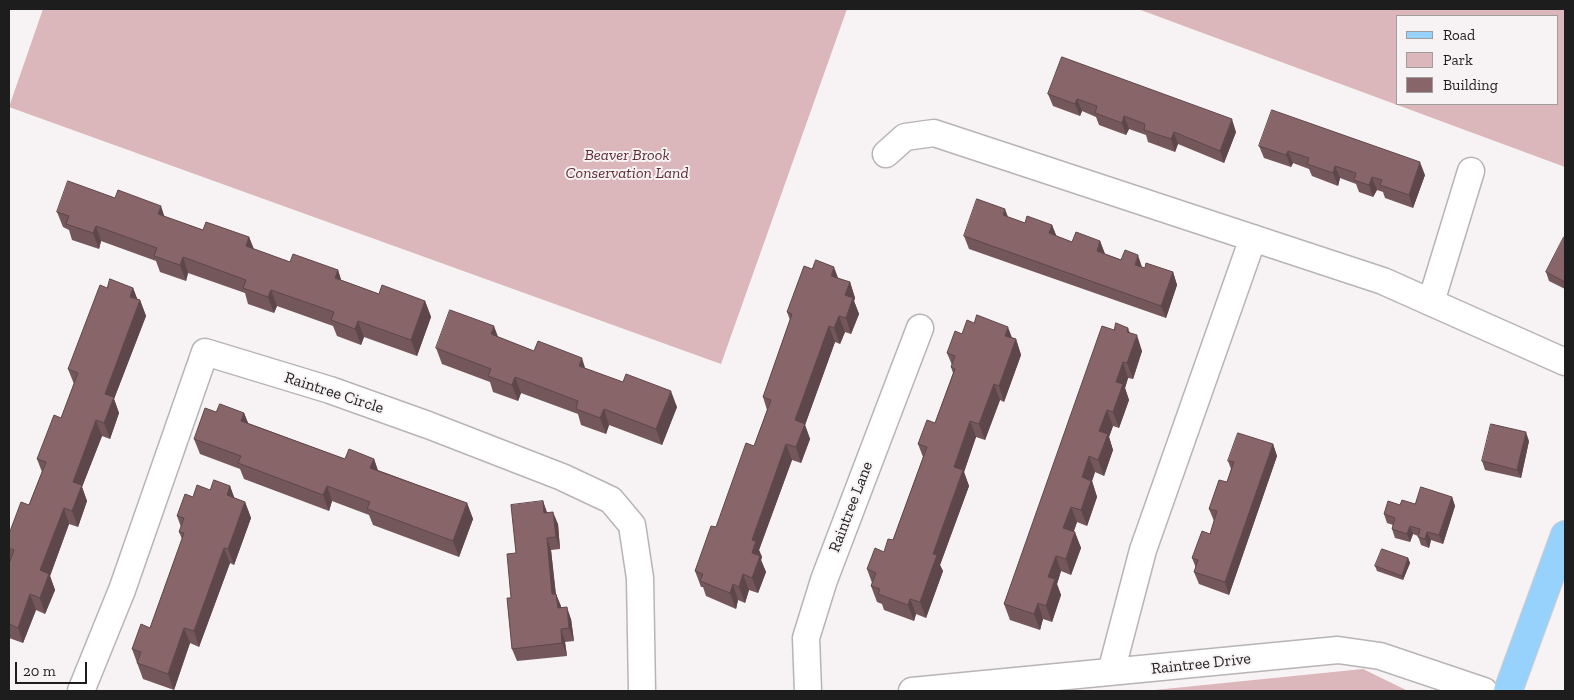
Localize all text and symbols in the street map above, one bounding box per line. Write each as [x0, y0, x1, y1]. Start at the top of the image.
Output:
legend [1396, 15, 1559, 105]
text: Road [1443, 26, 1475, 44]
text: Park [1443, 51, 1473, 69]
text: Building [1443, 76, 1498, 94]
park label: Beaver Brook Conservation Land [565, 145, 689, 183]
street label: Raintree Circle [282, 368, 386, 418]
street label: Raintree Lane [825, 459, 877, 555]
street label: Raintree Drive [1150, 649, 1252, 679]
scale bar [18, 652, 90, 684]
text: 20 m [23, 662, 56, 680]

